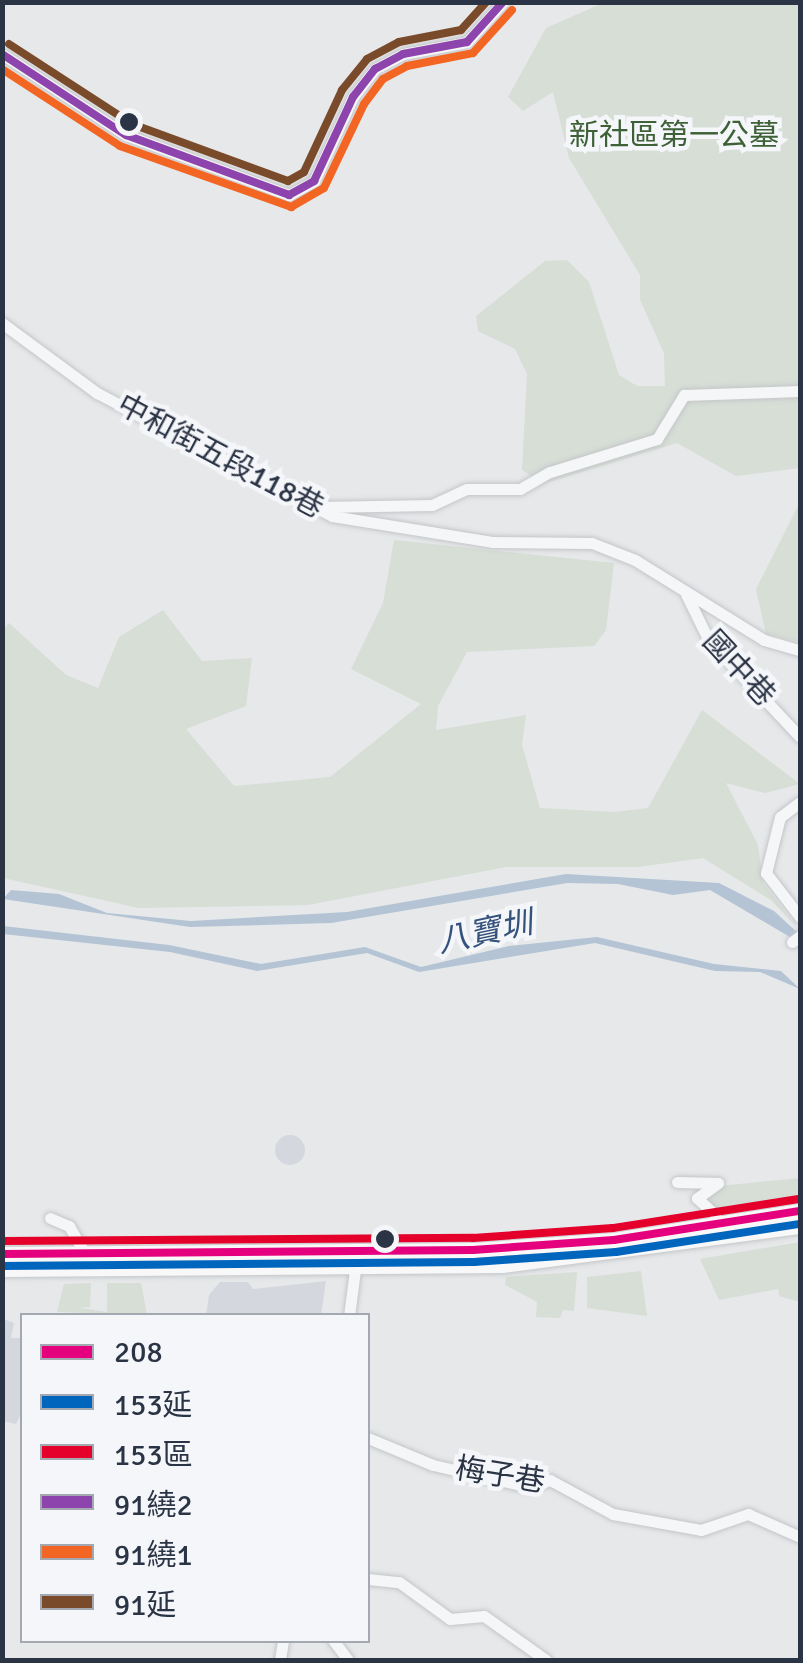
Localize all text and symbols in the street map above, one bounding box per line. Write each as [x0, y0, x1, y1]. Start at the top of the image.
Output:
unlabelled marker [119, 112, 139, 132]
park label: 新社區第一公墓 [569, 118, 779, 154]
street label: 中和街五段118巷 [111, 387, 329, 527]
street label: 國中巷 [694, 624, 782, 714]
water label: 八寶圳 [434, 904, 536, 962]
unlabelled marker [375, 1229, 395, 1249]
legend [20, 1313, 370, 1643]
text: 208 [114, 1334, 163, 1371]
text: 153延 [114, 1387, 193, 1424]
text: 153區 [114, 1437, 193, 1474]
street label: 梅子巷 [453, 1451, 547, 1501]
text: 91繞2 [114, 1487, 193, 1524]
text: 91繞1 [114, 1537, 193, 1574]
text: 91延 [114, 1587, 176, 1624]

